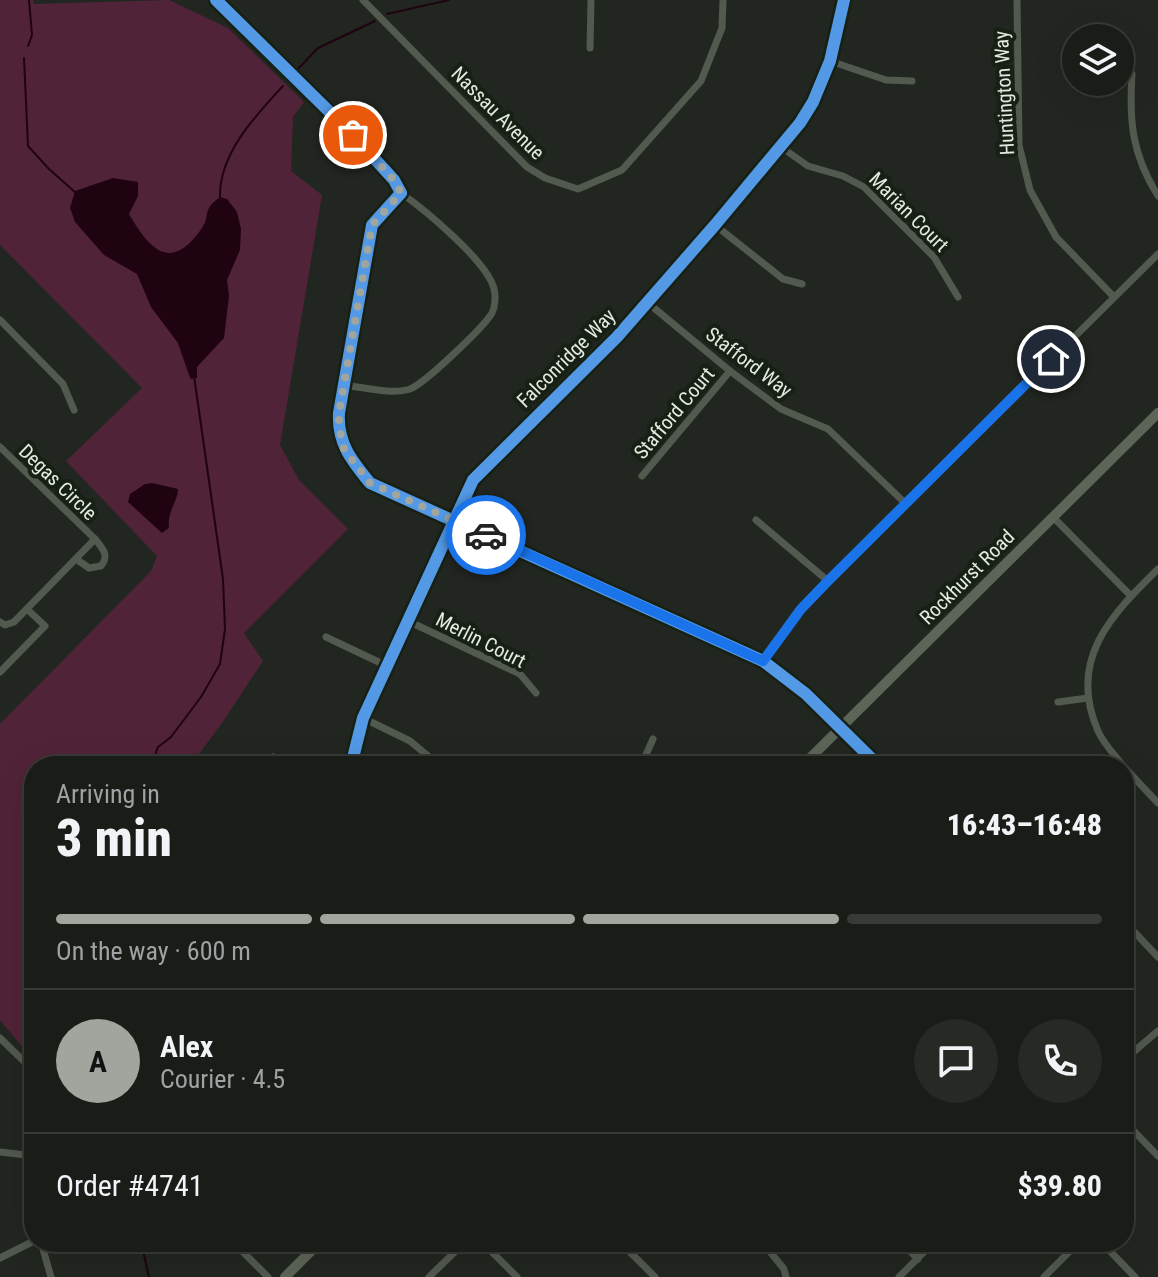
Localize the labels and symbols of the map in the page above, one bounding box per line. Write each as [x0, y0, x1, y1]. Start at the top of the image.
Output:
street label: Huntington Way [989, 30, 1019, 156]
street label: Nassau Avenue [447, 62, 549, 164]
pin [319, 101, 387, 169]
street label: Marian Court [864, 167, 954, 257]
street label: Falconridge Way [512, 304, 620, 412]
street label: Stafford Way [701, 322, 797, 402]
pin [1017, 325, 1085, 393]
street label: Stafford Court [629, 362, 719, 464]
street label: Degas Circle [14, 439, 102, 525]
courier [446, 495, 526, 575]
street label: Rockhurst Road [915, 525, 1019, 629]
street label: Merlin Court [432, 607, 530, 673]

